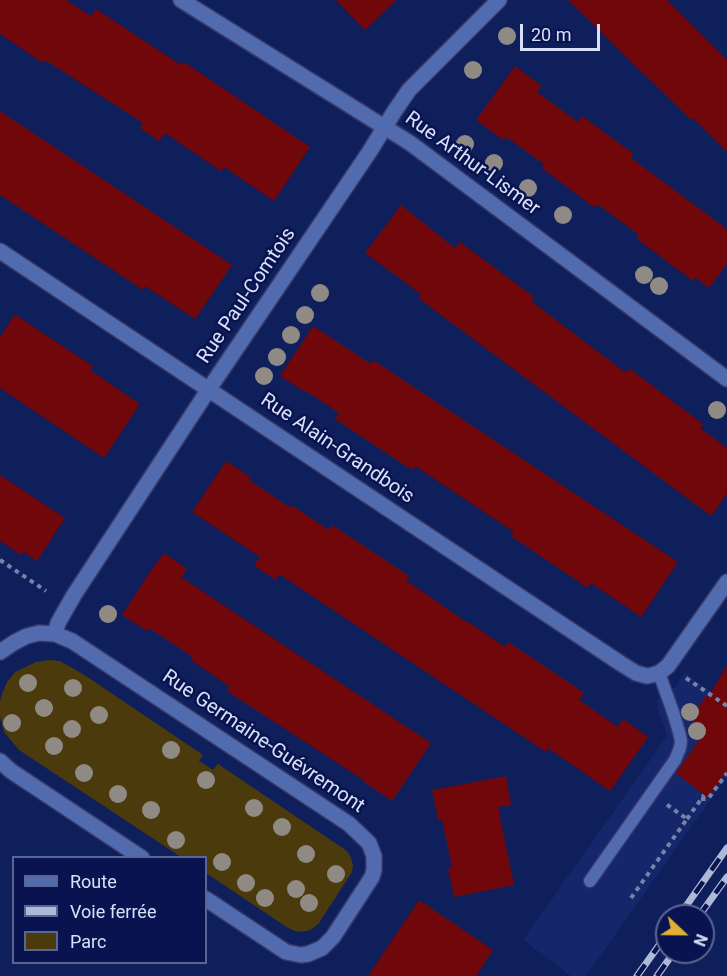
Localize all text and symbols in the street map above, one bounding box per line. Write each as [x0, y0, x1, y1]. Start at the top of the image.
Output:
scale bar [523, 12, 602, 50]
text: 20 m [531, 24, 571, 45]
street label: Rue Arthur-Lismer [400, 107, 544, 221]
street label: Rue Paul-Comtois [193, 224, 301, 368]
street label: Rue Alain-Grandbois [256, 389, 418, 509]
street label: Rue Germaine-Guévremont [157, 665, 369, 819]
legend [12, 856, 207, 964]
text: Route [70, 871, 117, 892]
text: Voie ferrée [70, 901, 156, 922]
north arrow [655, 904, 715, 964]
text: Parc [70, 931, 106, 952]
text: N [689, 931, 711, 949]

